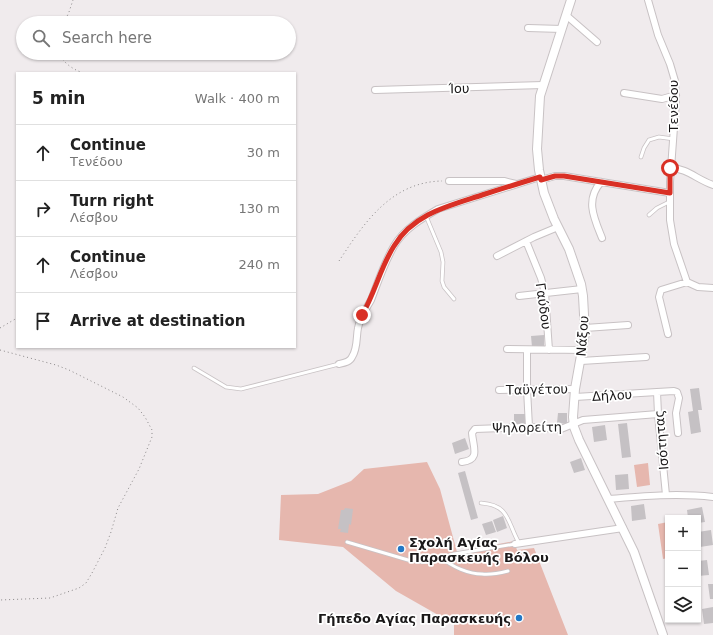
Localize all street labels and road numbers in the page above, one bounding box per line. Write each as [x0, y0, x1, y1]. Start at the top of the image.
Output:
street label: Τενέδου [666, 80, 681, 133]
street label: Ίου [447, 81, 470, 96]
street label: Γαύδου [533, 282, 554, 330]
street label: Νάξου [574, 315, 591, 357]
street label: Ταϋγέτου [505, 381, 568, 398]
street label: Δήλου [592, 387, 633, 404]
street label: Ισότητας [651, 409, 672, 471]
street label: Ψηλορείτη [492, 419, 562, 436]

